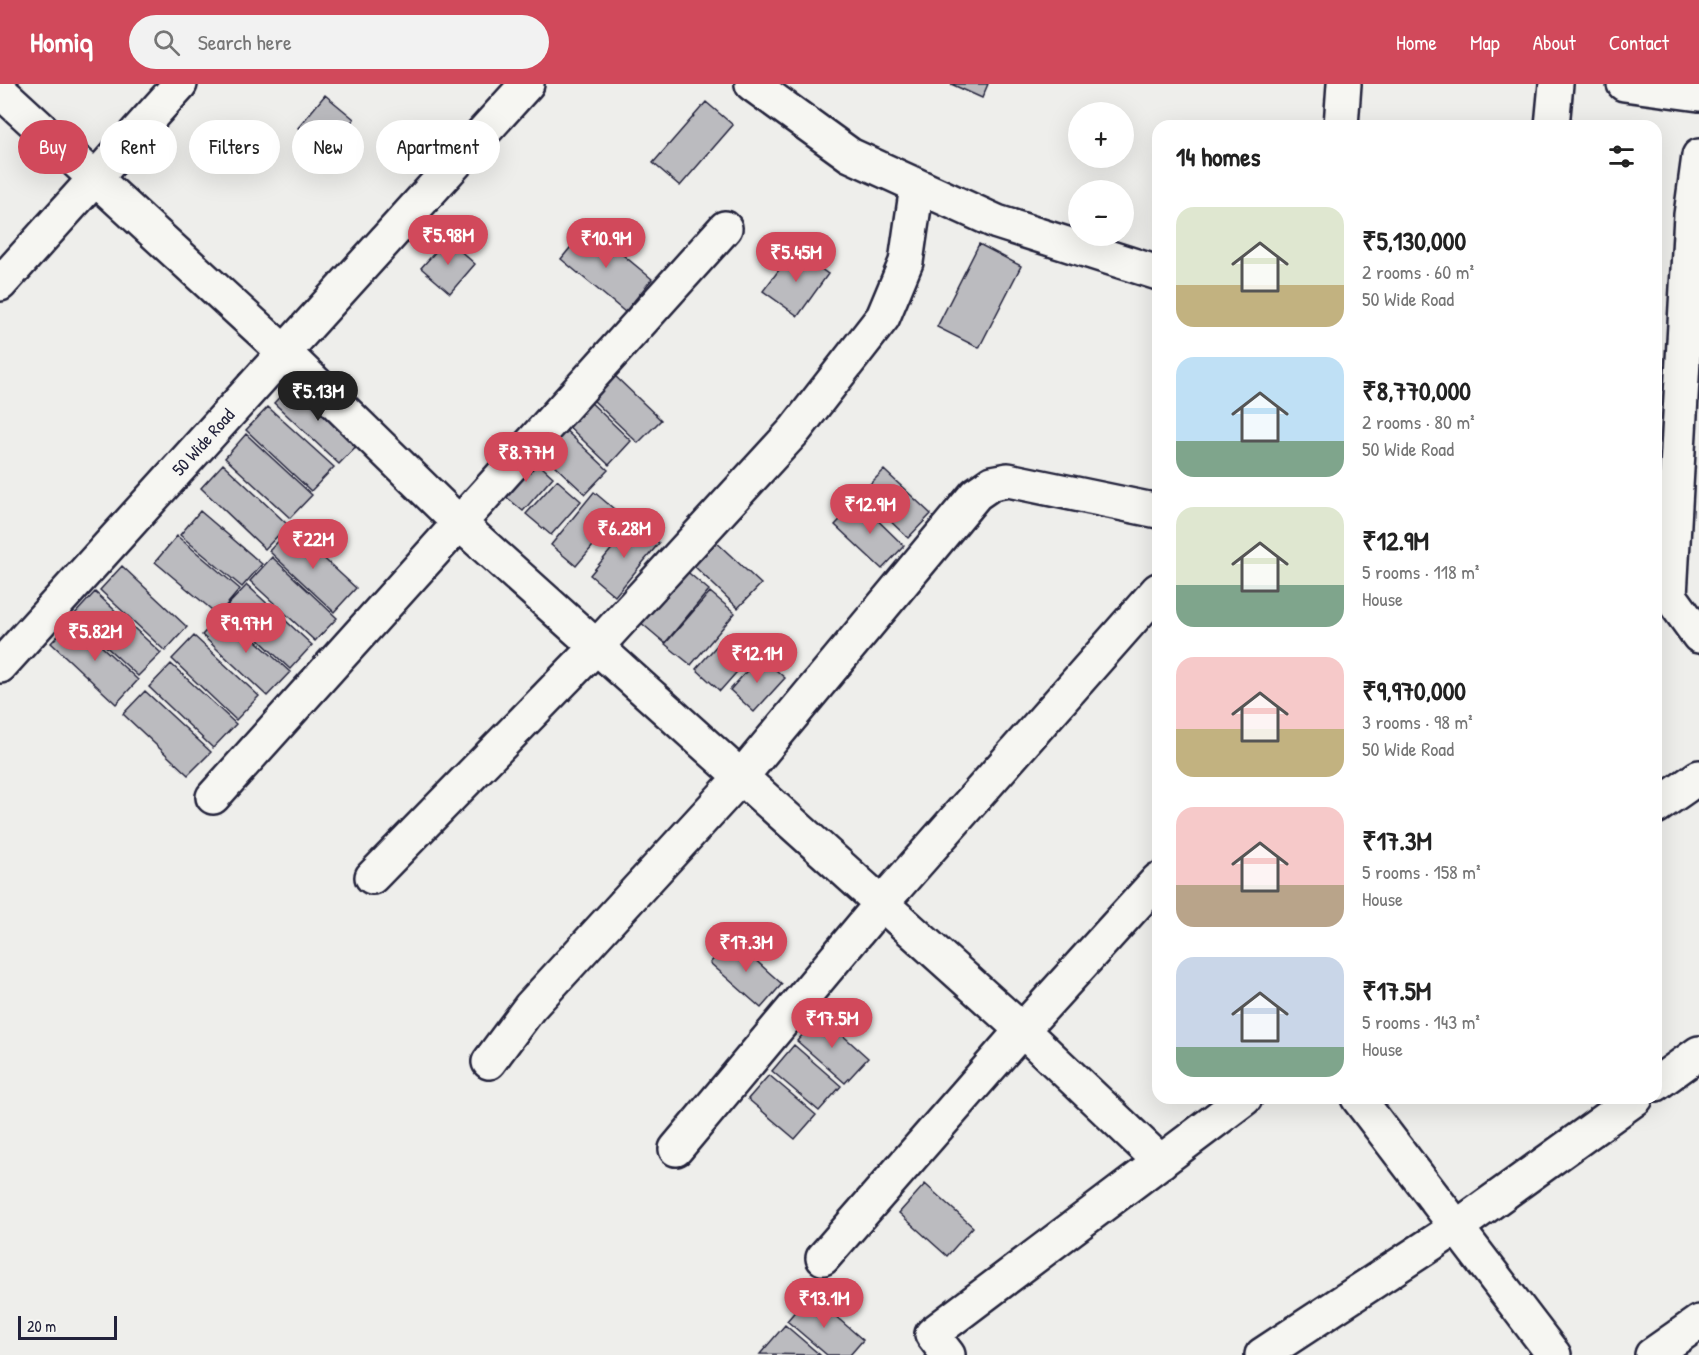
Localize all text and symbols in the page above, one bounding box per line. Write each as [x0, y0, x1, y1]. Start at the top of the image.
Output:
search box [129, 15, 549, 69]
text: Homiq [30, 23, 93, 61]
icon: search [150, 26, 183, 59]
text: Search here [198, 27, 292, 57]
text: Home [1396, 28, 1437, 57]
text: Map [1470, 28, 1500, 57]
text: About [1533, 28, 1576, 57]
text: Contact [1609, 28, 1669, 57]
map controls [1068, 102, 1134, 246]
button: + [1068, 102, 1134, 168]
chip: Buy [18, 120, 88, 174]
chip: Rent [100, 120, 177, 174]
chip: Filters [189, 120, 280, 174]
chip: New [292, 120, 364, 174]
chip: Apartment [376, 120, 500, 174]
text: 14 homes [1176, 139, 1261, 174]
icon: filters [1605, 140, 1638, 173]
button: − [1068, 180, 1134, 246]
pin: ₹5.98M [399, 215, 497, 266]
pin: ₹10.9M [557, 218, 655, 269]
text: ₹5.98M [422, 221, 474, 248]
text: ₹5,130,000 [1362, 223, 1466, 258]
text: ₹10.9M [580, 224, 632, 251]
icon: home [1224, 231, 1296, 303]
pin: ₹5.45M [747, 232, 845, 283]
text: ₹5.45M [770, 238, 822, 265]
text: 2 rooms · 60 m² [1362, 258, 1474, 285]
text: 50 Wide Road [1362, 285, 1454, 312]
pin: ₹5.13M [269, 371, 367, 422]
text: ₹8,770,000 [1362, 373, 1471, 408]
text: ₹5.13M [292, 377, 344, 404]
icon: home [1224, 381, 1296, 453]
street label: 50 Wide Road [166, 403, 240, 481]
text: 2 rooms · 80 m² [1362, 408, 1475, 435]
pin: ₹8.77M [477, 432, 575, 483]
text: 50 Wide Road [1362, 435, 1454, 462]
text: ₹8.77M [498, 438, 554, 465]
pin: ₹12.9M [821, 484, 919, 535]
text: ₹12.9M [844, 490, 896, 517]
pin: ₹6.28M [575, 508, 673, 559]
text: ₹6.28M [597, 514, 651, 541]
pin: ₹22M [277, 519, 349, 570]
text: ₹12.9M [1362, 523, 1429, 558]
text: ₹22M [292, 525, 334, 552]
icon: home [1224, 531, 1296, 603]
text: 5 rooms · 118 m² [1362, 558, 1479, 585]
text: House [1362, 585, 1403, 612]
pin: ₹9.97M [197, 603, 295, 654]
text: ₹9.97M [220, 609, 272, 636]
pin: ₹5.82M [46, 611, 144, 662]
text: ₹5.82M [68, 617, 122, 644]
pin: ₹12.1M [708, 633, 806, 684]
text: ₹12.1M [731, 639, 783, 666]
text: ₹9,970,000 [1362, 673, 1466, 708]
icon: home [1224, 681, 1296, 753]
text: 3 rooms · 98 m² [1362, 708, 1473, 735]
text: 50 Wide Road [1362, 735, 1454, 762]
text: ₹17.3M [1362, 823, 1432, 858]
icon: home [1224, 831, 1296, 903]
text: 5 rooms · 158 m² [1362, 858, 1481, 885]
text: House [1362, 885, 1403, 912]
pin: ₹17.3M [697, 922, 795, 973]
text: ₹17.3M [719, 928, 773, 955]
text: ₹17.5M [1362, 973, 1431, 1008]
icon: home [1224, 981, 1296, 1053]
pin: ₹17.5M [783, 998, 881, 1049]
text: ₹17.5M [805, 1004, 859, 1031]
text: 5 rooms · 143 m² [1362, 1008, 1480, 1035]
text: House [1362, 1035, 1403, 1062]
pin: ₹13.1M [775, 1278, 873, 1329]
text: ₹13.1M [798, 1284, 850, 1311]
scale bar [18, 1313, 117, 1340]
text: 20 m [27, 1315, 56, 1337]

